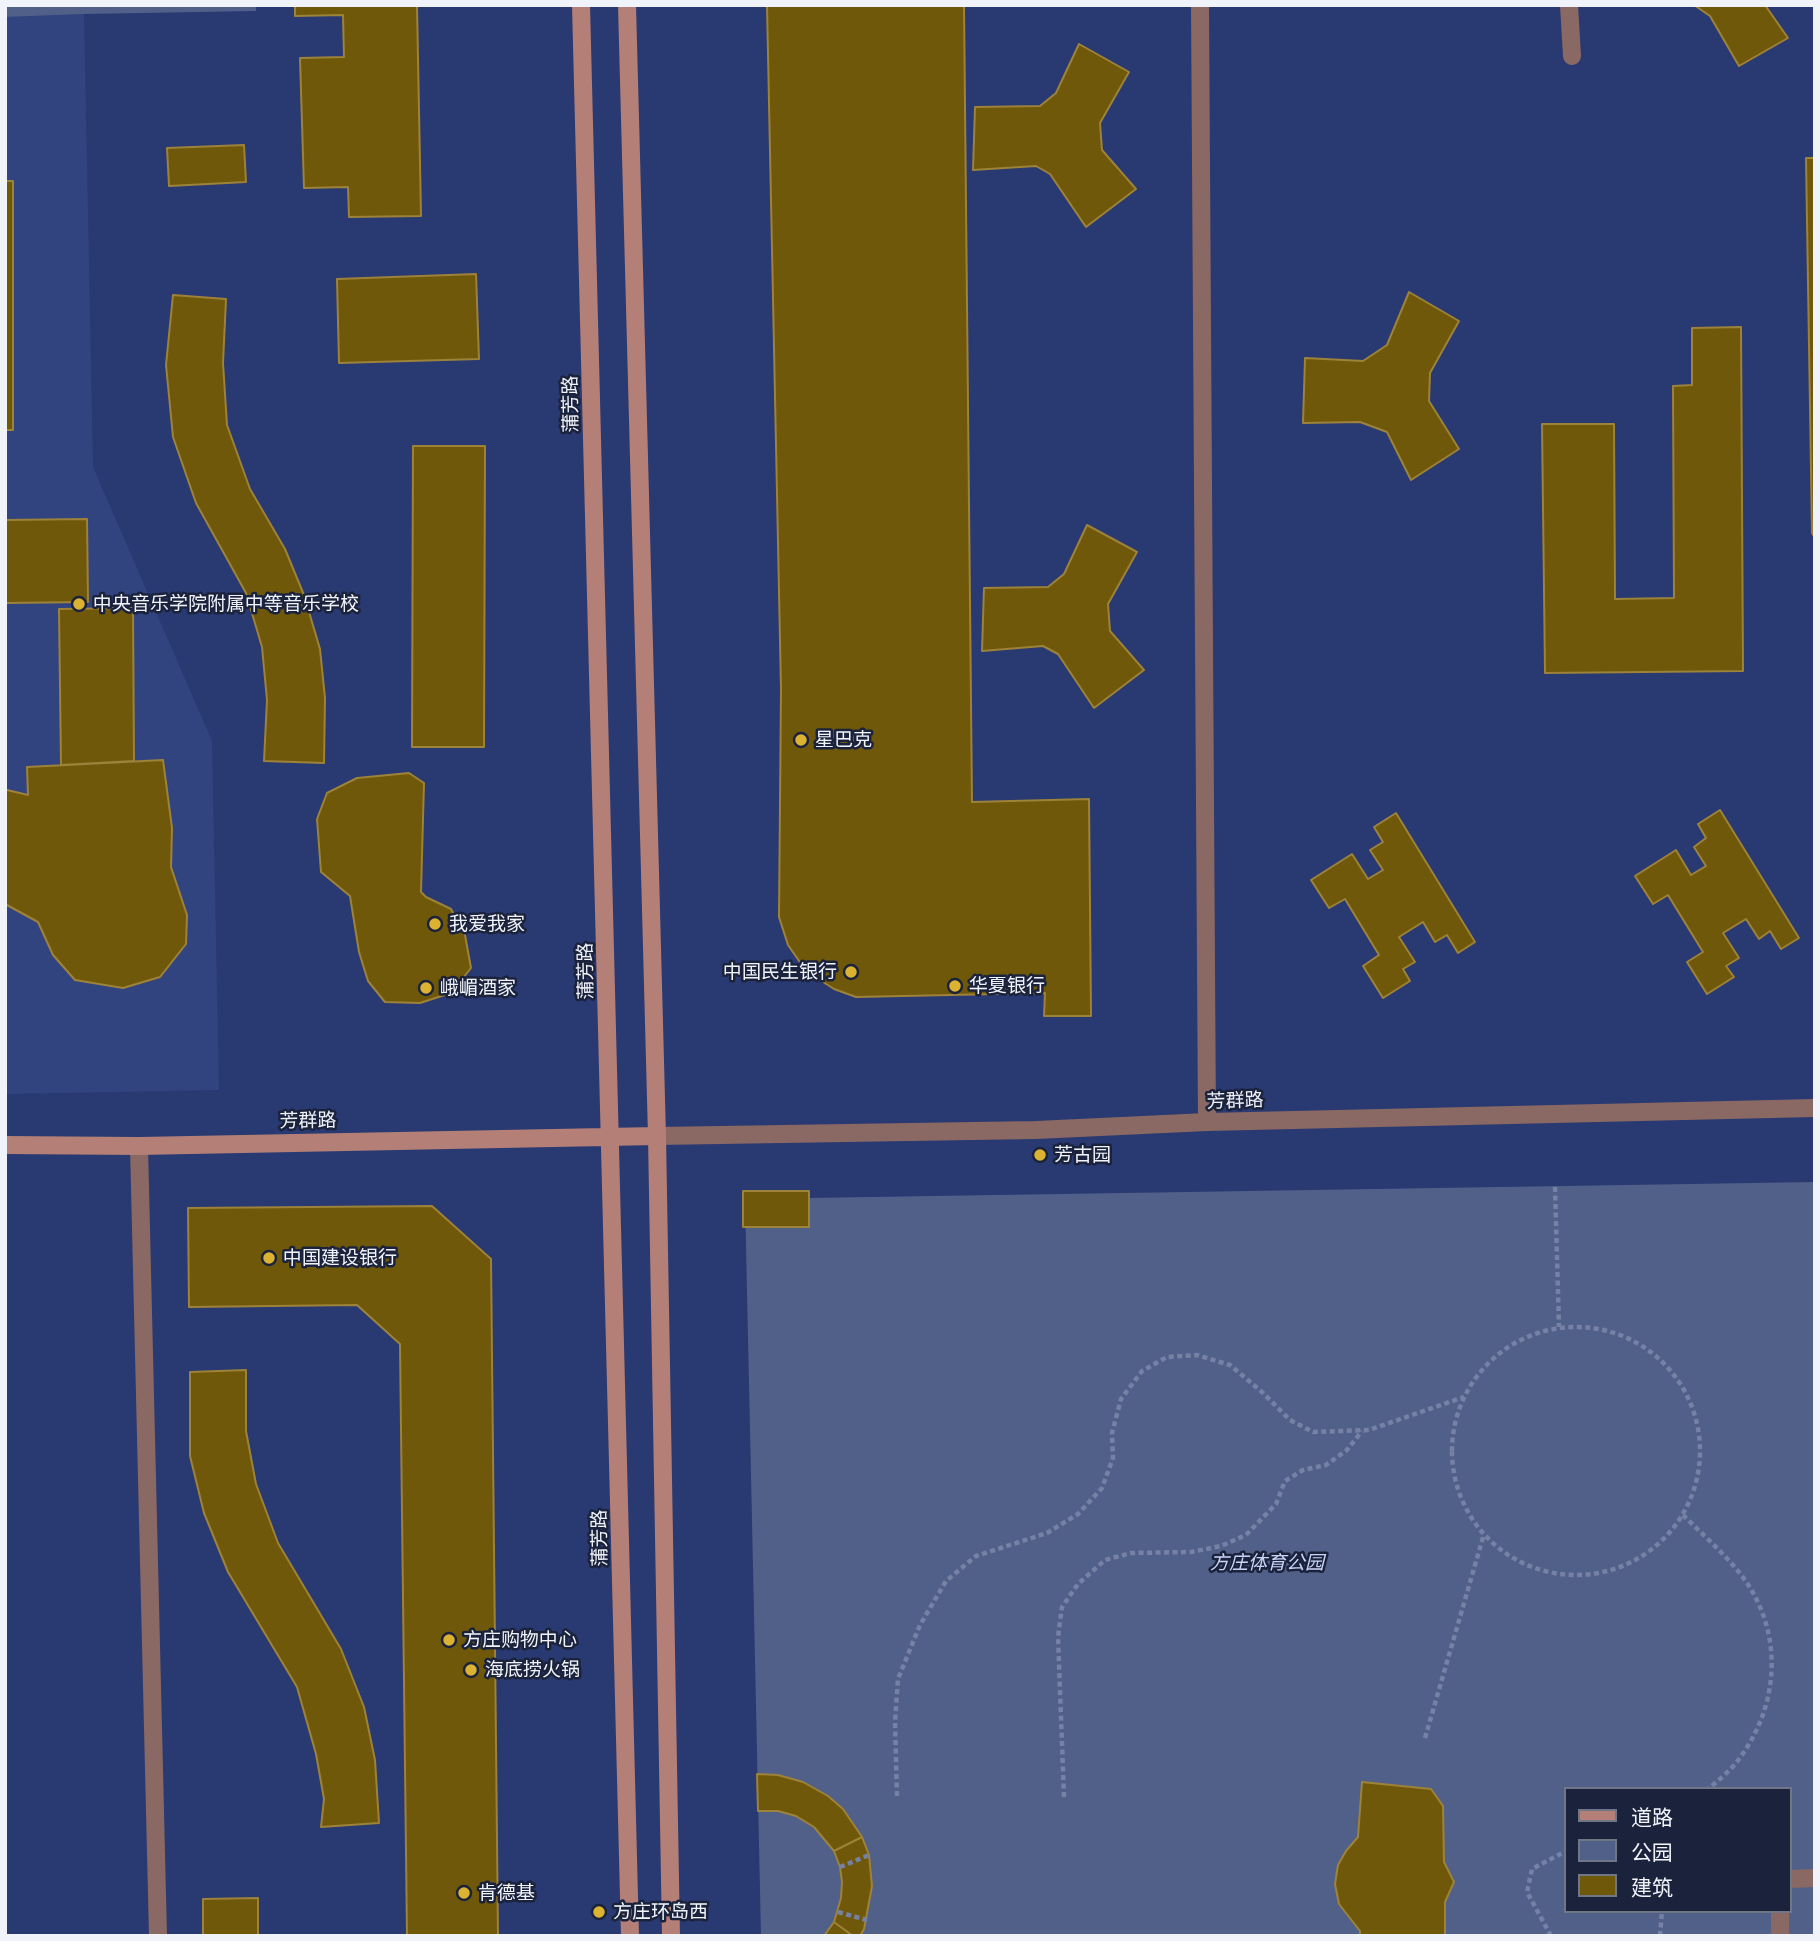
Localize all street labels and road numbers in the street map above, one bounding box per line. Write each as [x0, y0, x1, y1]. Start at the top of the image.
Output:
street label: 蒲芳路 [559, 375, 583, 433]
street label: 蒲芳路 [574, 942, 598, 1000]
street label: 芳群路 [1206, 1089, 1264, 1113]
street label: 芳群路 [279, 1109, 337, 1133]
street label: 蒲芳路 [588, 1509, 612, 1567]

